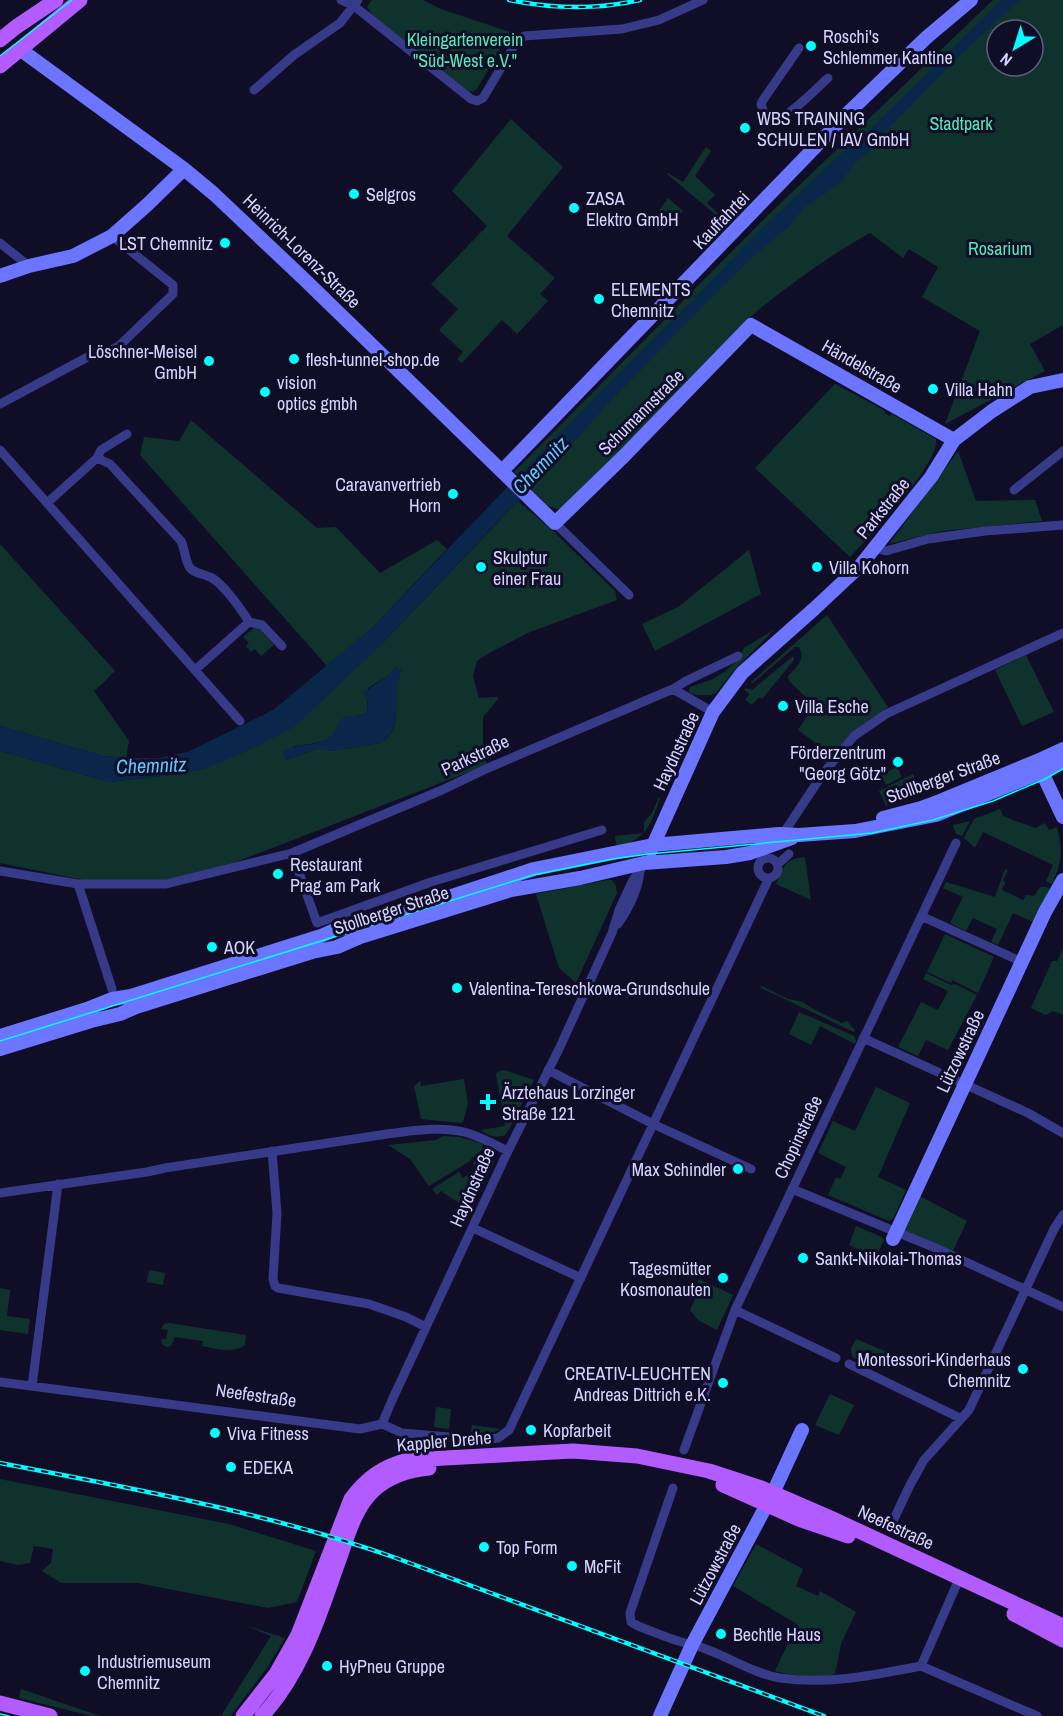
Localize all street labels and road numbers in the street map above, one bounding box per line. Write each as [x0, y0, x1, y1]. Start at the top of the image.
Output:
street label: Kauffahrtei [687, 185, 755, 255]
street label: Heinrich-Lorenz-Straße [238, 188, 366, 314]
street label: Händelstraße [817, 333, 907, 399]
street label: Schumannstraße [592, 363, 690, 461]
street label: Parkstraße [851, 472, 915, 544]
street label: Haydnstraße [647, 707, 705, 795]
street label: Parkstraße [437, 728, 513, 782]
street label: Stollberger Straße [882, 745, 1004, 809]
street label: Stollberger Straße [330, 880, 452, 940]
street label: Lützowstraße [930, 1006, 990, 1096]
street label: Chopinstraße [768, 1091, 828, 1183]
street label: Haydnstraße [443, 1143, 501, 1231]
street label: Neefestraße [214, 1377, 298, 1413]
street label: Kappler Drehe [396, 1424, 492, 1458]
street label: Neefestraße [854, 1499, 938, 1555]
street label: Lützowstraße [683, 1519, 747, 1609]

